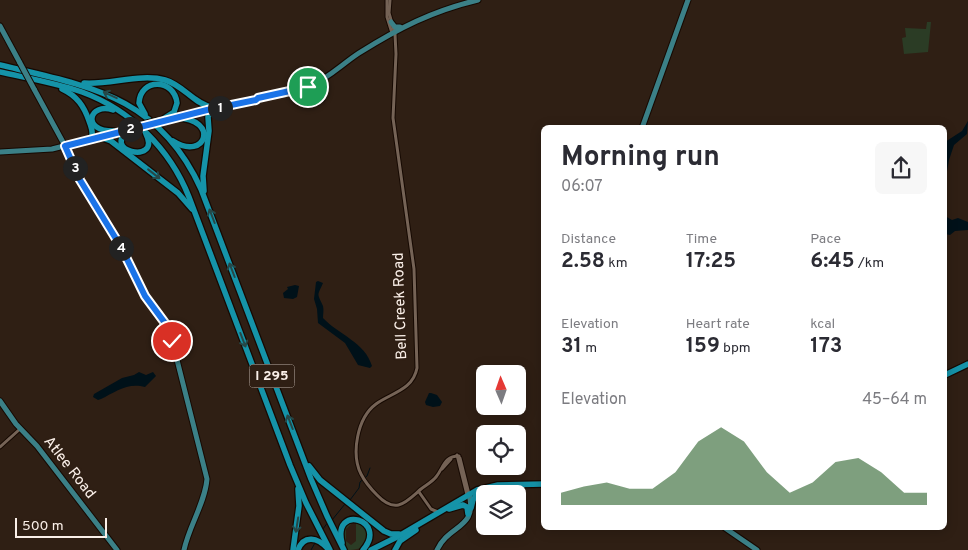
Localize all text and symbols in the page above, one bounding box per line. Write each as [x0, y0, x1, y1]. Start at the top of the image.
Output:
pin [287, 66, 329, 108]
icon: arrive [294, 73, 322, 101]
one-way arrow [103, 90, 118, 100]
pin: 1 [208, 96, 232, 120]
text: 1 [218, 100, 223, 117]
pin: 2 [118, 116, 142, 142]
text: 2 [126, 121, 135, 138]
text: Morning run [561, 140, 720, 176]
button: share [875, 142, 927, 194]
pin: 3 [62, 156, 88, 180]
text: 3 [71, 160, 80, 177]
one-way arrow [147, 169, 160, 180]
text: 06:07 [561, 177, 603, 197]
one-way arrow [207, 209, 216, 224]
text: Distance [561, 231, 616, 248]
text: Time [686, 231, 717, 248]
text: Pace [810, 231, 841, 248]
pin: 4 [108, 236, 134, 260]
text: 4 [117, 240, 126, 257]
text: 2.58 [561, 248, 605, 275]
text: 17:25 [686, 248, 736, 275]
text: 6:45 [810, 248, 855, 275]
street label: Bell Creek Road [390, 252, 412, 360]
text: km [605, 255, 628, 272]
text: /km [855, 255, 884, 272]
one-way arrow [227, 263, 236, 278]
text: Elevation [561, 316, 619, 333]
text: Heart rate [686, 316, 750, 333]
text: kcal [810, 316, 835, 333]
pin [151, 320, 193, 362]
icon: check [158, 327, 186, 355]
one-way arrow [239, 332, 248, 348]
text: 31 [561, 333, 582, 360]
text: 159 [686, 333, 720, 360]
text: 173 [810, 333, 842, 360]
text: m [582, 340, 597, 357]
text: bpm [720, 340, 751, 357]
road number: I 295 [250, 364, 294, 388]
north arrow [476, 365, 526, 415]
map controls [476, 365, 526, 535]
text: Elevation [561, 390, 627, 410]
text: 45–64 m [862, 390, 927, 410]
one-way arrow [285, 415, 294, 430]
button: locate [476, 425, 526, 475]
street label: Atlee Road [39, 433, 99, 503]
button: layers [476, 485, 526, 535]
scale bar [15, 515, 108, 538]
one-way arrow [291, 516, 301, 532]
text: 500 m [22, 518, 64, 535]

